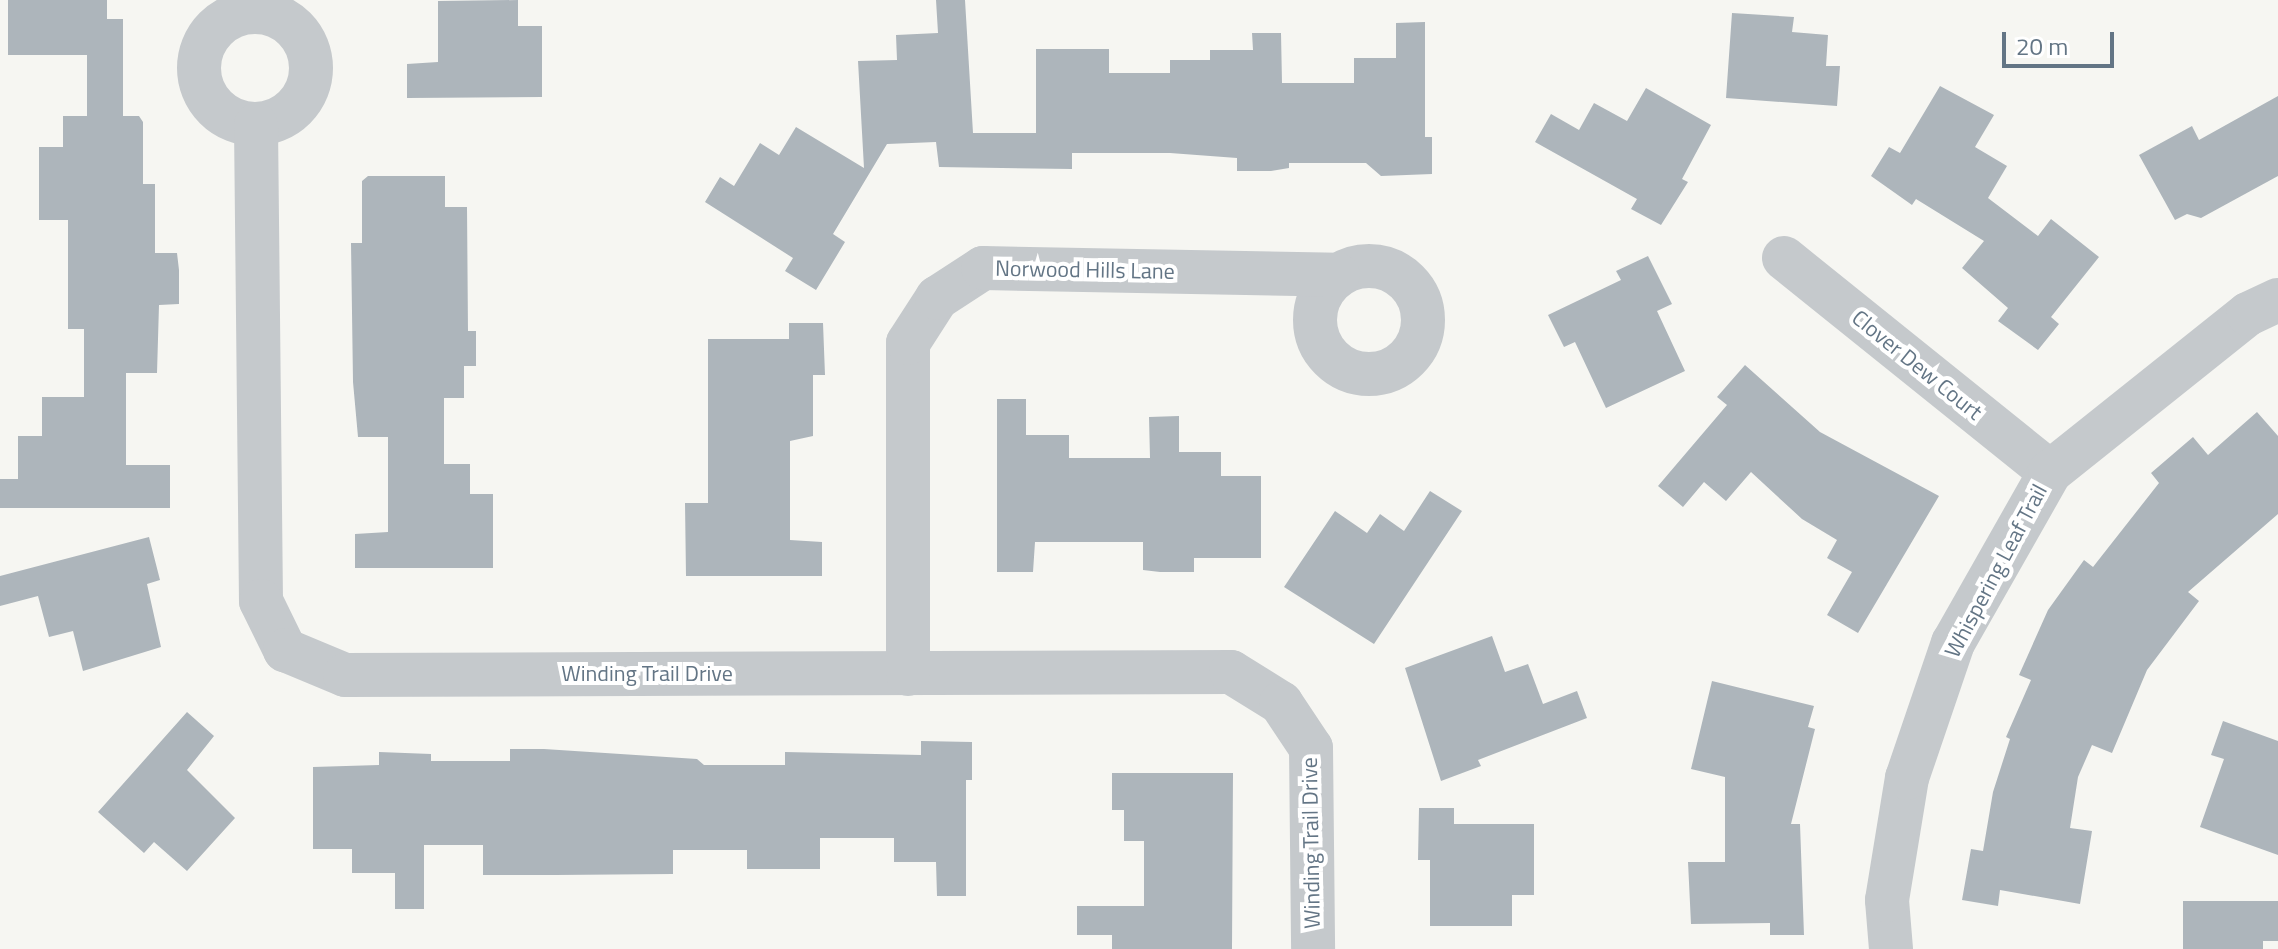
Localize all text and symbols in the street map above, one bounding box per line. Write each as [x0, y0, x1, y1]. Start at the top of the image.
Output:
scale bar [2006, 16, 2118, 66]
text: 20 m [2016, 28, 2068, 64]
street label: Norwood Hills Lane [995, 255, 1175, 285]
street label: Clover Dew Court [1847, 305, 1987, 425]
street label: Whispering Leaf Trail [1939, 480, 2053, 662]
street label: Winding Trail Drive [561, 661, 733, 687]
street label: Winding Trail Drive [1296, 757, 1326, 929]

